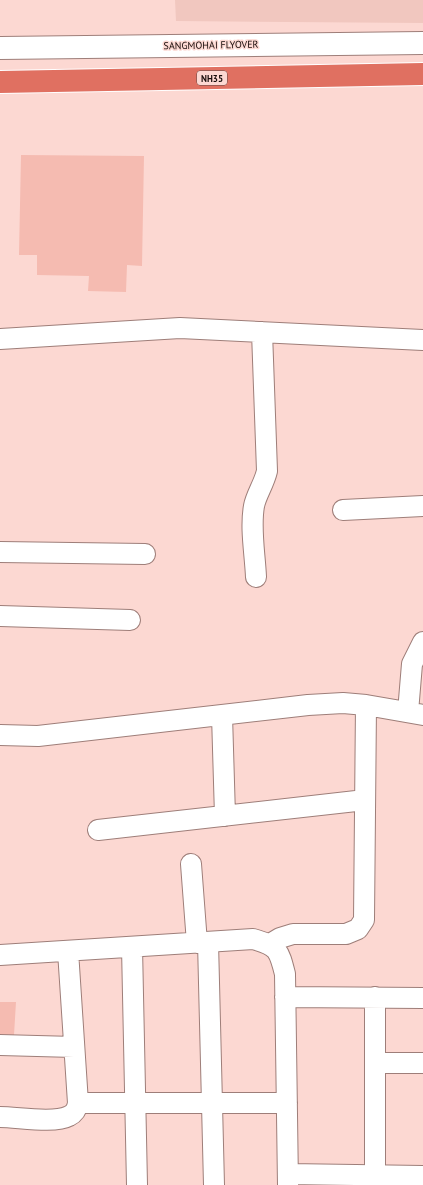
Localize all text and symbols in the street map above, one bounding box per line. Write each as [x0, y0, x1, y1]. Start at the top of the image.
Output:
street label: SANGMOHAI FLYOVER [163, 38, 259, 52]
road number: NH35 [197, 71, 227, 85]

